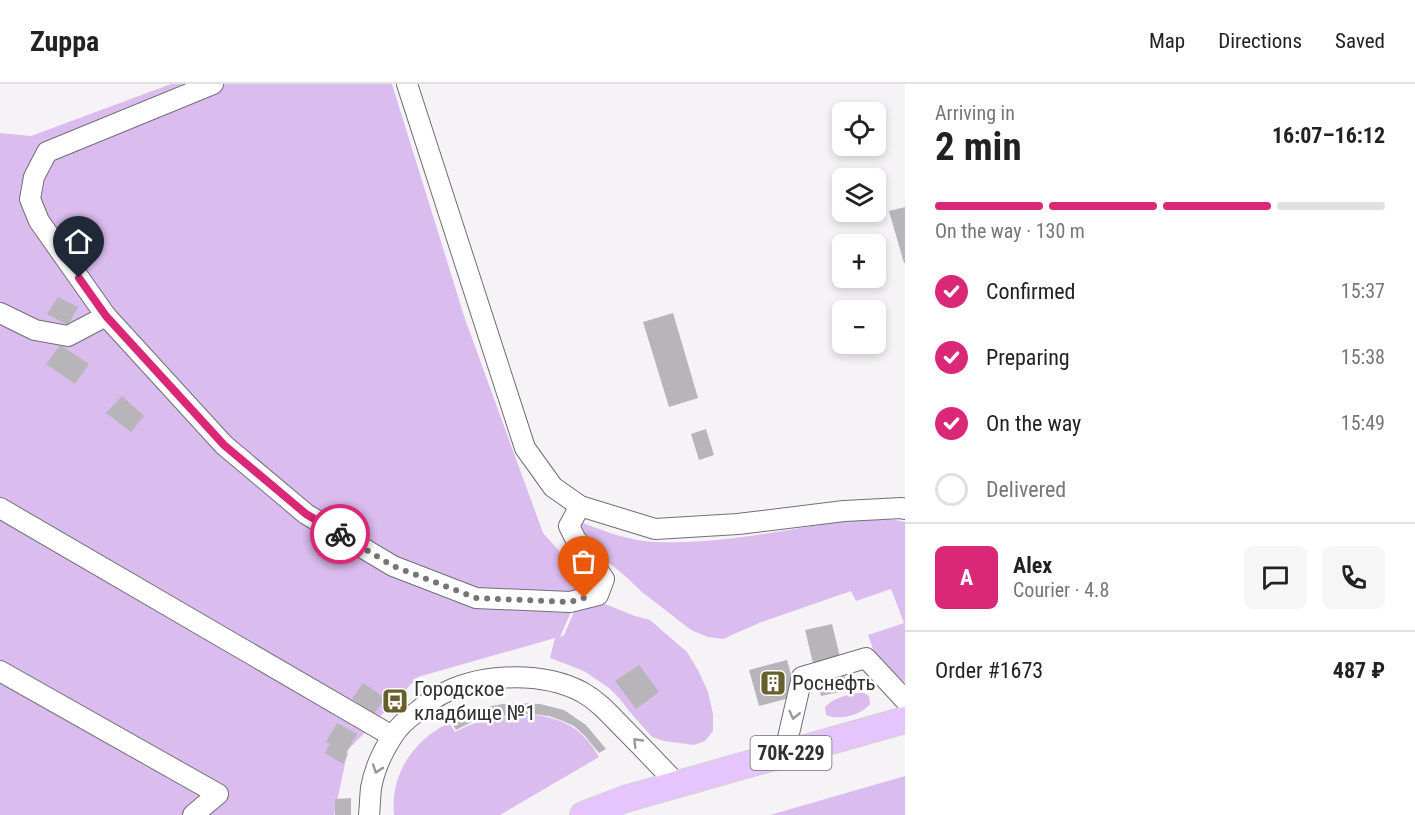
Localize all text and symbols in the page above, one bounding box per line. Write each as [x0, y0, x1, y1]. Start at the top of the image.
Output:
text: Zuppa [30, 25, 99, 58]
text: Map [1149, 29, 1185, 53]
text: Directions [1218, 29, 1302, 53]
text: Saved [1335, 29, 1385, 53]
text: Arriving in [935, 101, 1015, 125]
map controls [832, 102, 886, 354]
button: locate [832, 102, 886, 156]
text: 16:07–16:12 [1272, 123, 1385, 148]
text: 2 min [935, 124, 1022, 170]
button: layers [832, 168, 886, 222]
pin [53, 216, 104, 278]
text: On the way · 130 m [935, 219, 1085, 243]
icon: home [62, 225, 95, 258]
button: + [832, 234, 886, 288]
icon: check [935, 275, 968, 308]
text: Confirmed [986, 279, 1075, 304]
text: 15:37 [1341, 279, 1385, 303]
button: − [832, 300, 886, 354]
icon: check [935, 341, 968, 374]
text: Preparing [986, 345, 1070, 370]
text: 15:38 [1341, 345, 1385, 369]
icon: check [935, 407, 968, 440]
text: On the way [986, 411, 1081, 436]
text: 15:49 [1341, 411, 1385, 435]
text: Delivered [986, 477, 1066, 502]
courier [310, 504, 370, 564]
icon: bike [324, 518, 357, 551]
pin [558, 536, 609, 598]
icon: bag [567, 545, 600, 578]
button: chat [1244, 546, 1307, 609]
button: phone [1322, 546, 1385, 609]
text: Alex [1013, 553, 1052, 578]
text: A [960, 565, 973, 590]
text: Courier · 4.8 [1013, 578, 1109, 602]
text: Order #1673 [935, 658, 1043, 683]
text: 487 ₽ [1333, 658, 1385, 683]
building icon: Роснефть [758, 668, 788, 698]
place label: Роснефть [792, 671, 876, 695]
place label: Городское кладбище №1 [414, 677, 536, 725]
bus stop icon: Городское кладбище №1 [380, 686, 410, 716]
one-way arrow [788, 709, 801, 719]
road number: 70К-229 [750, 736, 832, 770]
one-way arrow [633, 738, 644, 748]
one-way arrow [372, 763, 385, 774]

